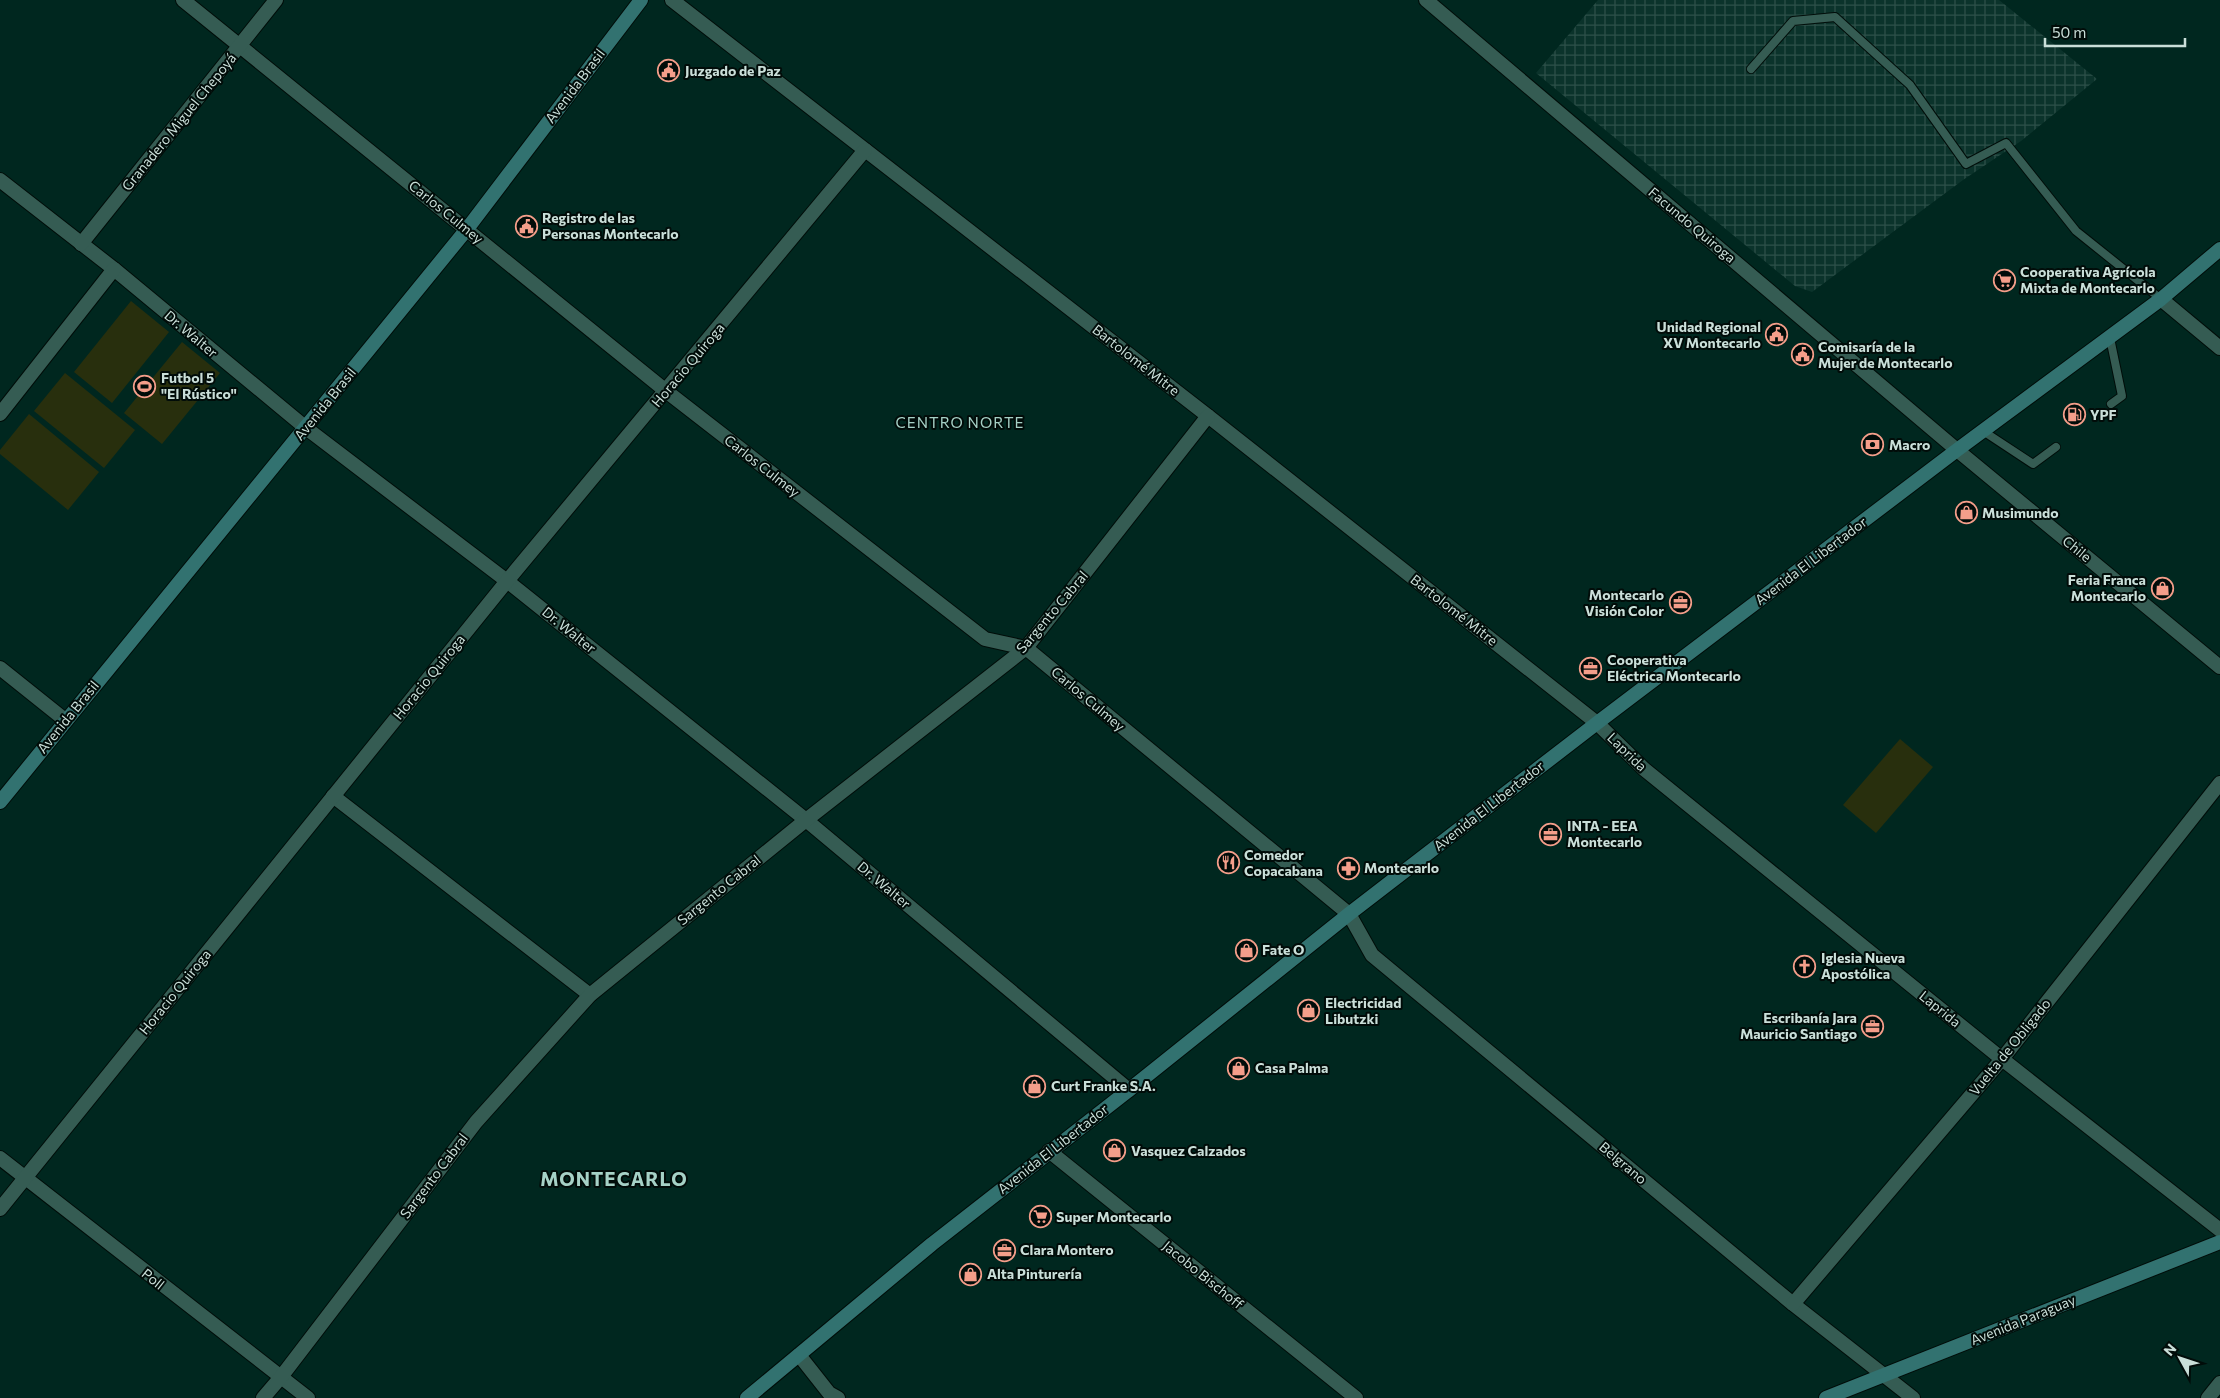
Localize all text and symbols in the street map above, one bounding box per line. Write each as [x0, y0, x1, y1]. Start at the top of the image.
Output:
scale bar [2045, 15, 2185, 47]
text: 50 m [2052, 23, 2086, 41]
street label: Avenida Brasil [541, 45, 608, 126]
street label: Granadero Miguel Chepoyá [118, 49, 239, 194]
public building icon: Juzgado de Paz [657, 59, 681, 83]
place label: Juzgado de Paz [685, 62, 781, 79]
street label: Carlos Culmey [406, 176, 487, 247]
street label: Facundo Quiroga [1645, 183, 1739, 266]
place label: Registro de las Personas Montecarlo [542, 209, 679, 242]
public building icon: Registro de las Personas Montecarlo [514, 214, 538, 238]
place label: Cooperativa Agrícola Mixta de Montecarlo [2020, 263, 2156, 296]
supermarket icon: Cooperativa Agrícola Mixta de Montecarlo [1992, 268, 2016, 292]
street label: Dr. Walter [161, 306, 222, 361]
place label: Unidad Regional XV Montecarlo [1657, 318, 1761, 351]
street label: Horacio Quiroga [647, 319, 728, 410]
street label: Bartolomé Mitre [1089, 320, 1183, 399]
public building icon: Unidad Regional XV Montecarlo [1765, 323, 1789, 347]
place label: Comisaría de la Mujer de Montecarlo [1818, 338, 1953, 371]
public building icon: Comisaría de la Mujer de Montecarlo [1790, 343, 1814, 367]
street label: Avenida Brasil [290, 364, 359, 443]
place label: Futbol 5 "El Rústico" [161, 369, 237, 402]
sports icon: Futbol 5 "El Rústico" [133, 374, 157, 398]
fuel station icon: YPF [2062, 403, 2086, 427]
place label: YPF [2090, 406, 2117, 423]
district label: CENTRO NORTE [896, 413, 1024, 431]
street label: Carlos Culmey [721, 431, 803, 500]
bank icon: Macro [1861, 433, 1885, 457]
place label: Macro [1889, 436, 1930, 453]
shop icon: Musimundo [1954, 501, 1978, 525]
place label: Musimundo [1982, 504, 2059, 521]
street label: Avenida El Libertador [1751, 513, 1870, 608]
street label: Chile [2059, 532, 2095, 565]
street label: Sargento Cabral [1012, 567, 1091, 656]
street label: Bartolomé Mitre [1407, 570, 1501, 649]
place label: Feria Franca Montecarlo [2068, 571, 2146, 604]
shop icon: Feria Franca Montecarlo [2150, 576, 2174, 600]
place label: Montecarlo Visión Color [1585, 586, 1664, 619]
office icon: Montecarlo Visión Color [1668, 591, 1692, 615]
street label: Dr. Walter [539, 603, 600, 657]
street label: Horacio Quiroga [389, 631, 468, 723]
place label: Cooperativa Eléctrica Montecarlo [1607, 651, 1741, 684]
office icon: Cooperativa Eléctrica Montecarlo [1579, 656, 1603, 680]
street label: Carlos Culmey [1048, 663, 1129, 734]
street label: Avenida Brasil [33, 677, 102, 756]
street label: Laprida [1604, 729, 1651, 775]
street label: Avenida El Libertador [1430, 757, 1548, 854]
place label: INTA - EEA Montecarlo [1567, 817, 1642, 850]
office icon: INTA - EEA Montecarlo [1539, 822, 1563, 846]
place label: Comedor Copacabana [1244, 846, 1323, 879]
street label: Sargento Cabral [674, 851, 764, 928]
restaurant icon: Comedor Copacabana [1216, 851, 1240, 875]
pharmacy icon: Montecarlo [1336, 856, 1360, 880]
street label: Dr. Walter [854, 857, 915, 912]
place label: Montecarlo [1364, 859, 1439, 876]
shop icon: Fate O [1234, 938, 1258, 962]
place label: Fate O [1262, 941, 1304, 958]
street label: Horacio Quiroga [135, 946, 214, 1038]
place label: Iglesia Nueva Apostólica [1821, 949, 1905, 982]
church icon: Iglesia Nueva Apostólica [1793, 954, 1817, 978]
street label: Laprida [1916, 987, 1964, 1030]
place label: Electricidad Libutzki [1325, 994, 1401, 1027]
street label: Vuelta de Obligado [1965, 995, 2054, 1099]
shop icon: Electricidad Libutzki [1297, 999, 1321, 1023]
place label: Escribanía Jara Mauricio Santiago [1740, 1009, 1857, 1042]
office icon: Escribanía Jara Mauricio Santiago [1861, 1014, 1885, 1038]
shop icon: Casa Palma [1227, 1056, 1251, 1080]
place label: Casa Palma [1255, 1059, 1328, 1076]
shop icon: Curt Franke S.A. [1023, 1074, 1047, 1098]
place label: Curt Franke S.A. [1051, 1077, 1156, 1094]
street label: Avenida El Libertador [994, 1100, 1112, 1197]
street label: Sargento Cabral [396, 1130, 471, 1222]
street label: Belgrano [1596, 1138, 1651, 1187]
shop icon: Vasquez Calzados [1103, 1139, 1127, 1163]
place label: Vasquez Calzados [1131, 1142, 1246, 1159]
district label: MONTECARLO [540, 1167, 688, 1190]
supermarket icon: Super Montecarlo [1028, 1205, 1052, 1229]
place label: Super Montecarlo [1056, 1208, 1172, 1225]
street label: Jacobo Bischoff [1160, 1237, 1247, 1313]
office icon: Clara Montero [992, 1238, 1016, 1262]
place label: Clara Montero [1020, 1241, 1114, 1258]
shop icon: Alta Pinturería [959, 1262, 983, 1286]
street label: Poll [139, 1265, 168, 1293]
place label: Alta Pinturería [987, 1265, 1082, 1282]
street label: Avenida Paraguay [1968, 1291, 2078, 1348]
north arrow [2155, 1333, 2205, 1383]
text: N [2160, 1340, 2180, 1359]

